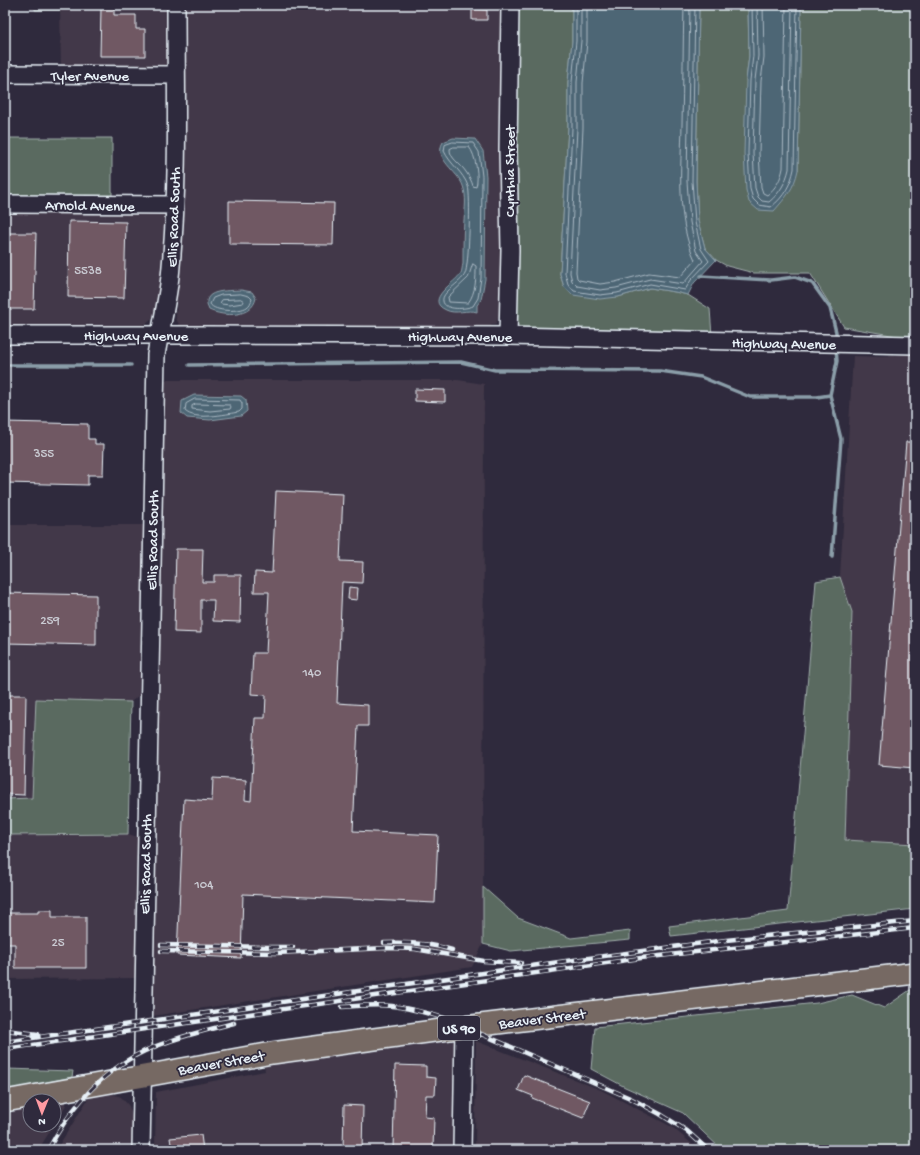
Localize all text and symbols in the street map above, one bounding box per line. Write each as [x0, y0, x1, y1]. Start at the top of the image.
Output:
street label: Tyler Avenue [50, 68, 129, 86]
street label: Cynthia Street [502, 123, 520, 217]
street label: Ellis Road South [164, 167, 186, 268]
street label: Arnold Avenue [45, 197, 135, 217]
house number: 5538 [74, 264, 102, 279]
street label: Highway Avenue [84, 328, 188, 346]
street label: Highway Avenue [408, 329, 512, 347]
street label: Highway Avenue [732, 335, 837, 355]
house number: 355 [33, 447, 54, 462]
street label: Ellis Road South [144, 490, 164, 590]
house number: 259 [40, 614, 60, 629]
house number: 140 [302, 666, 322, 681]
street label: Ellis Road South [137, 814, 157, 914]
house number: 104 [194, 878, 213, 893]
house number: 25 [51, 936, 65, 951]
street label: Beaver Street [497, 1006, 588, 1034]
road number: US 90 [438, 1016, 480, 1040]
street label: Beaver Street [176, 1047, 268, 1081]
north arrow [22, 1093, 62, 1133]
text: N [38, 1115, 46, 1127]

